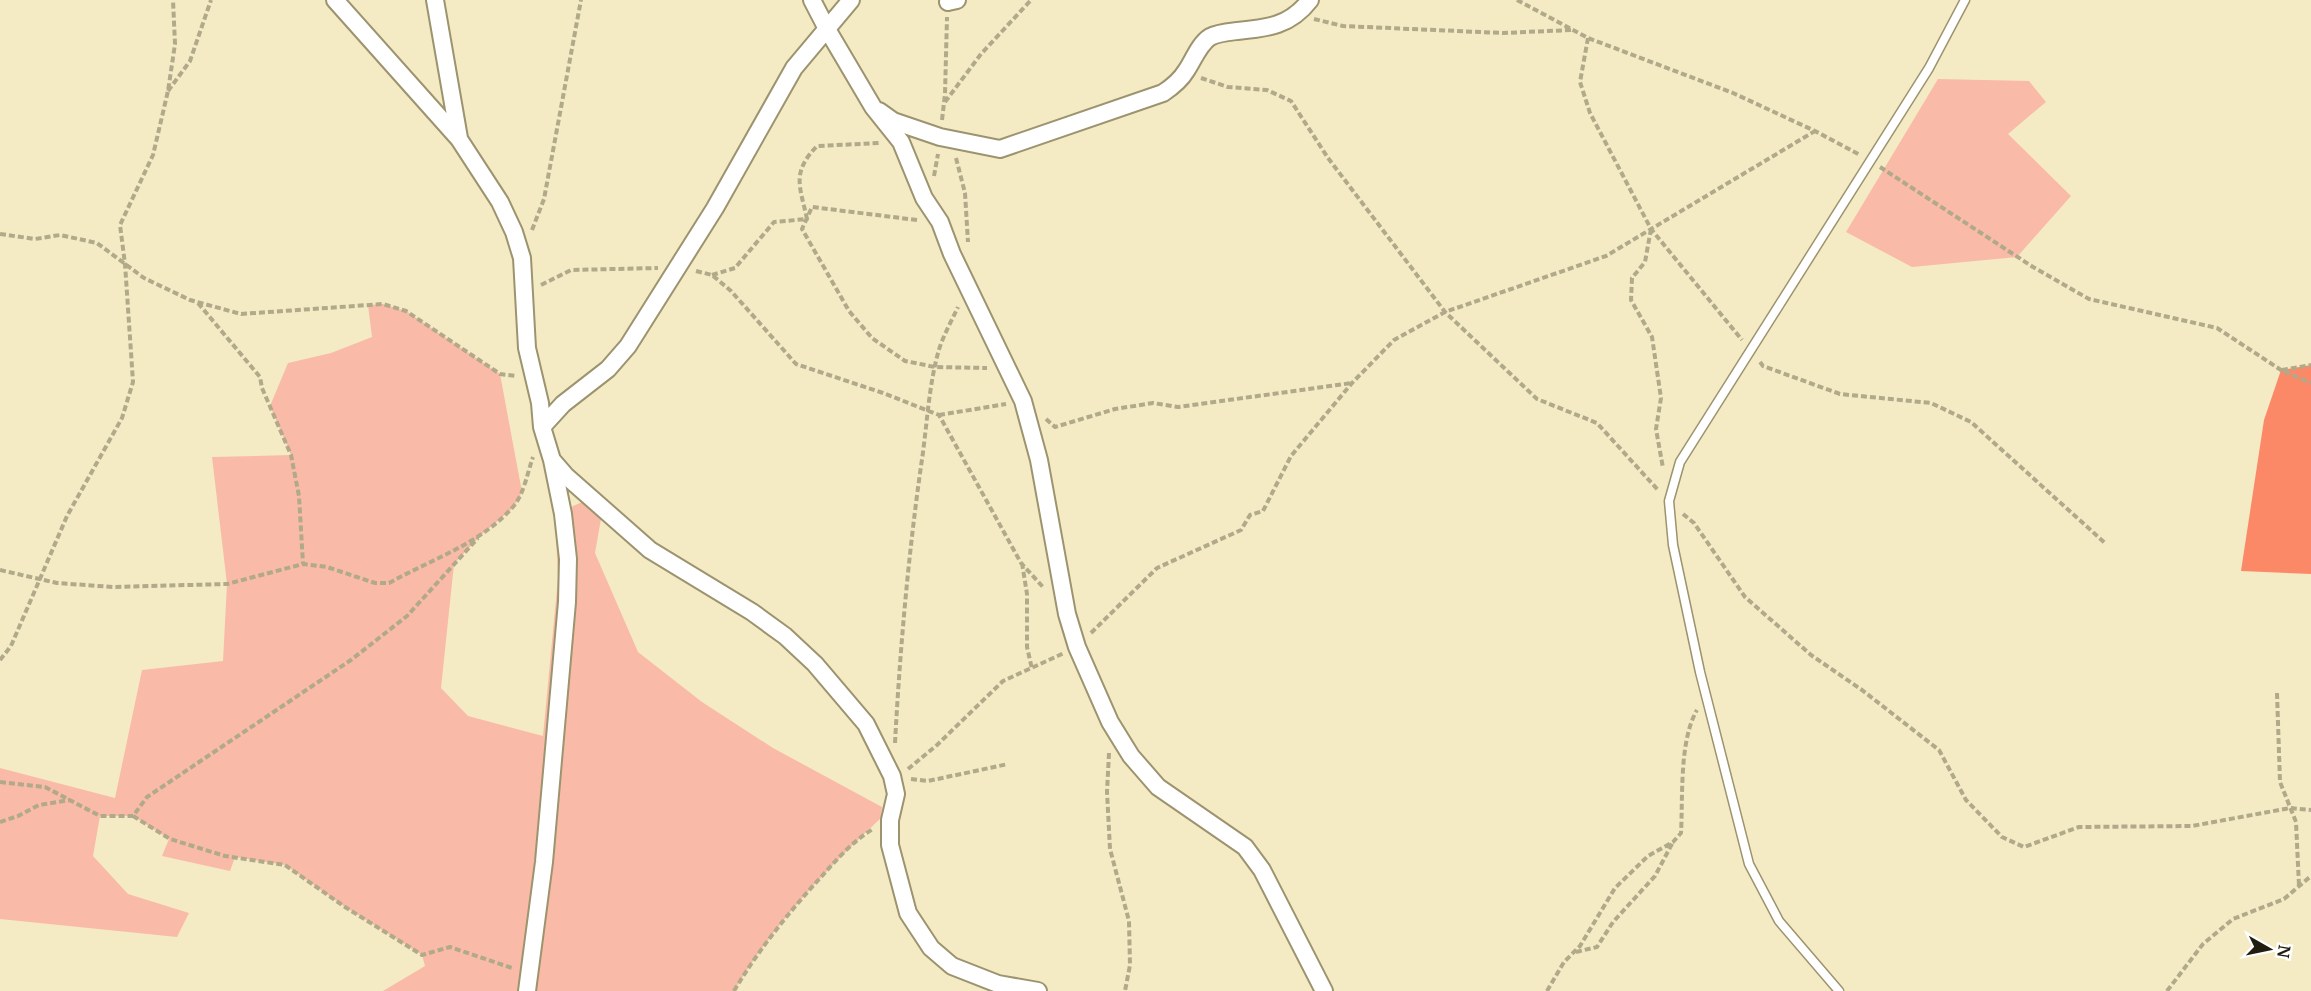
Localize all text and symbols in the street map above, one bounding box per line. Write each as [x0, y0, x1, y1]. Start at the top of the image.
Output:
north arrow [2239, 919, 2299, 979]
text: N [2273, 944, 2295, 960]

